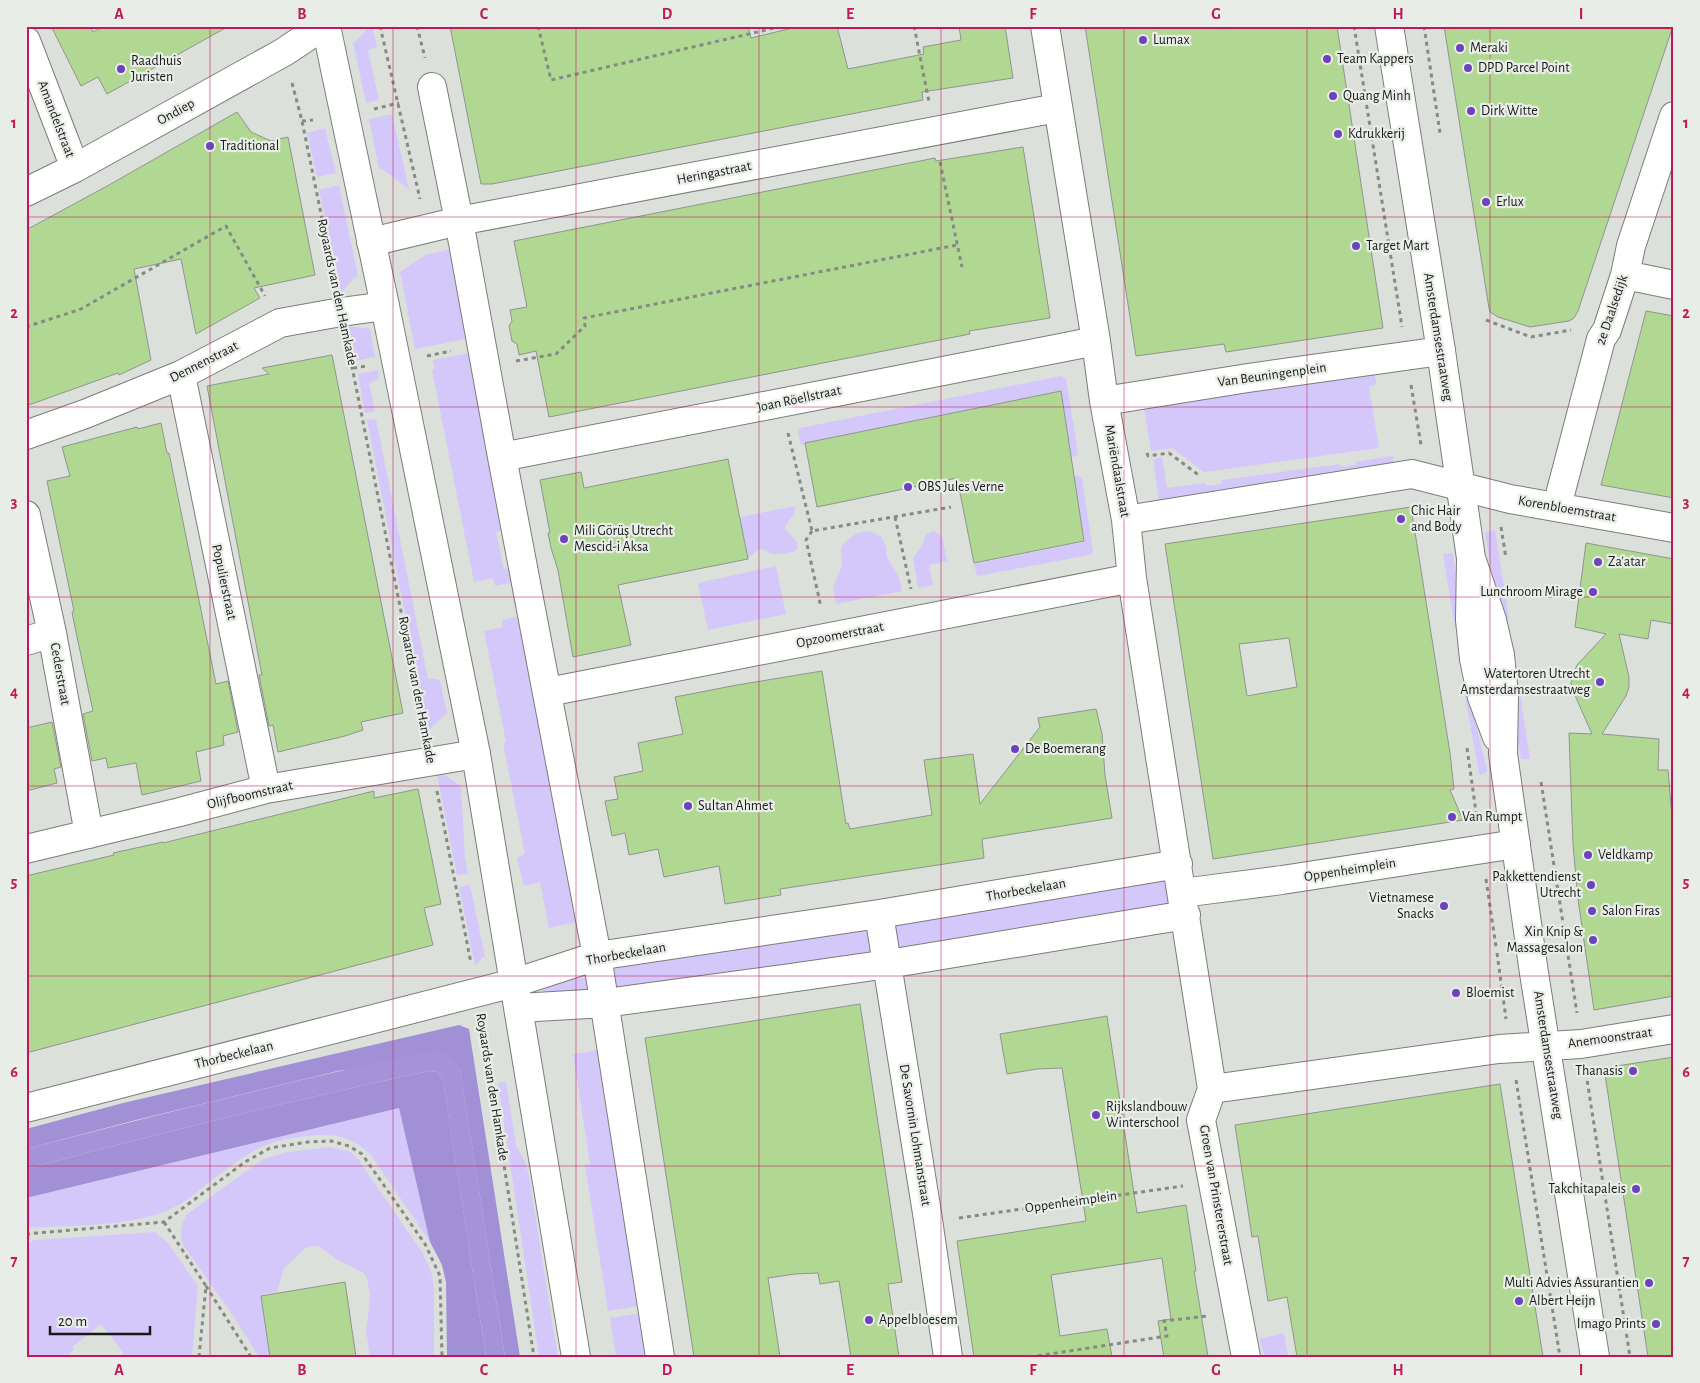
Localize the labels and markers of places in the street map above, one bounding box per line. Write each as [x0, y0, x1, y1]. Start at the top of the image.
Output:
place label: Lumax [1153, 33, 1190, 47]
marker: Lumax [1137, 34, 1149, 46]
place label: Meraki [1470, 41, 1508, 55]
marker: Meraki [1454, 42, 1466, 54]
place label: Team Kappers [1337, 52, 1414, 66]
marker: Team Kappers [1321, 53, 1333, 65]
place label: Raadhuis Juristen [131, 54, 182, 84]
place label: DPD Parcel Point [1478, 61, 1570, 75]
marker: DPD Parcel Point [1462, 62, 1474, 74]
marker: Raadhuis Juristen [115, 63, 127, 75]
place label: Quang Minh [1343, 89, 1411, 103]
marker: Quang Minh [1327, 90, 1339, 102]
place label: Dirk Witte [1481, 104, 1538, 118]
marker: Dirk Witte [1465, 105, 1477, 117]
place label: Kdrukkerij [1348, 127, 1405, 141]
marker: Kdrukkerij [1332, 128, 1344, 140]
place label: Traditional [220, 139, 279, 153]
marker: Traditional [204, 140, 216, 152]
place label: Erlux [1496, 195, 1524, 209]
marker: Erlux [1480, 196, 1492, 208]
place label: Target Mart [1366, 239, 1430, 253]
marker: Target Mart [1350, 240, 1362, 252]
place label: OBS Jules Verne [918, 480, 1004, 494]
marker: OBS Jules Verne [902, 481, 914, 493]
place label: Chic Hair and Body [1411, 504, 1462, 534]
marker: Chic Hair and Body [1395, 513, 1407, 525]
place label: Mili Görüş Utrecht Mescid-i Aksa [574, 524, 673, 554]
marker: Mili Görüş Utrecht Mescid-i Aksa [558, 533, 570, 545]
place label: Za'atar [1608, 555, 1646, 569]
marker: Za'atar [1592, 556, 1604, 568]
place label: Lunchroom Mirage [1480, 585, 1583, 599]
marker: Lunchroom Mirage [1587, 586, 1599, 598]
place label: Watertoren Utrecht Amsterdamsestraatweg [1460, 667, 1591, 697]
marker: Watertoren Utrecht Amsterdamsestraatweg [1594, 676, 1606, 688]
place label: De Boemerang [1025, 742, 1106, 756]
marker: De Boemerang [1009, 743, 1021, 755]
place label: Sultan Ahmet [698, 799, 773, 813]
marker: Sultan Ahmet [682, 800, 694, 812]
place label: Van Rumpt [1462, 810, 1523, 824]
marker: Van Rumpt [1446, 811, 1458, 823]
place label: Veldkamp [1598, 848, 1653, 862]
marker: Veldkamp [1582, 849, 1594, 861]
place label: Pakkettendienst Utrecht [1492, 870, 1582, 900]
marker: Pakkettendienst Utrecht [1585, 879, 1597, 891]
place label: Vietnamese Snacks [1369, 891, 1434, 921]
marker: Vietnamese Snacks [1438, 900, 1450, 912]
place label: Salon Firas [1602, 904, 1660, 918]
marker: Salon Firas [1586, 905, 1598, 917]
place label: Xin Knip & Massagesalon [1506, 925, 1583, 955]
marker: Xin Knip & Massagesalon [1587, 934, 1599, 946]
place label: Bloemist [1466, 986, 1515, 1000]
marker: Bloemist [1450, 987, 1462, 999]
place label: Thanasis [1575, 1064, 1623, 1078]
marker: Thanasis [1627, 1065, 1639, 1077]
place label: Rijkslandbouw Winterschool [1106, 1100, 1188, 1130]
marker: Rijkslandbouw Winterschool [1090, 1109, 1102, 1121]
place label: Takchitapaleis [1548, 1182, 1626, 1196]
marker: Takchitapaleis [1630, 1183, 1642, 1195]
place label: Multi Advies Assurantien [1504, 1276, 1639, 1290]
marker: Multi Advies Assurantien [1643, 1277, 1655, 1289]
place label: Albert Heijn [1529, 1294, 1596, 1308]
marker: Albert Heijn [1513, 1295, 1525, 1307]
place label: Appelbloesem [879, 1313, 958, 1327]
marker: Appelbloesem [863, 1314, 875, 1326]
place label: Imago Prints [1577, 1317, 1646, 1331]
marker: Imago Prints [1650, 1318, 1662, 1330]

